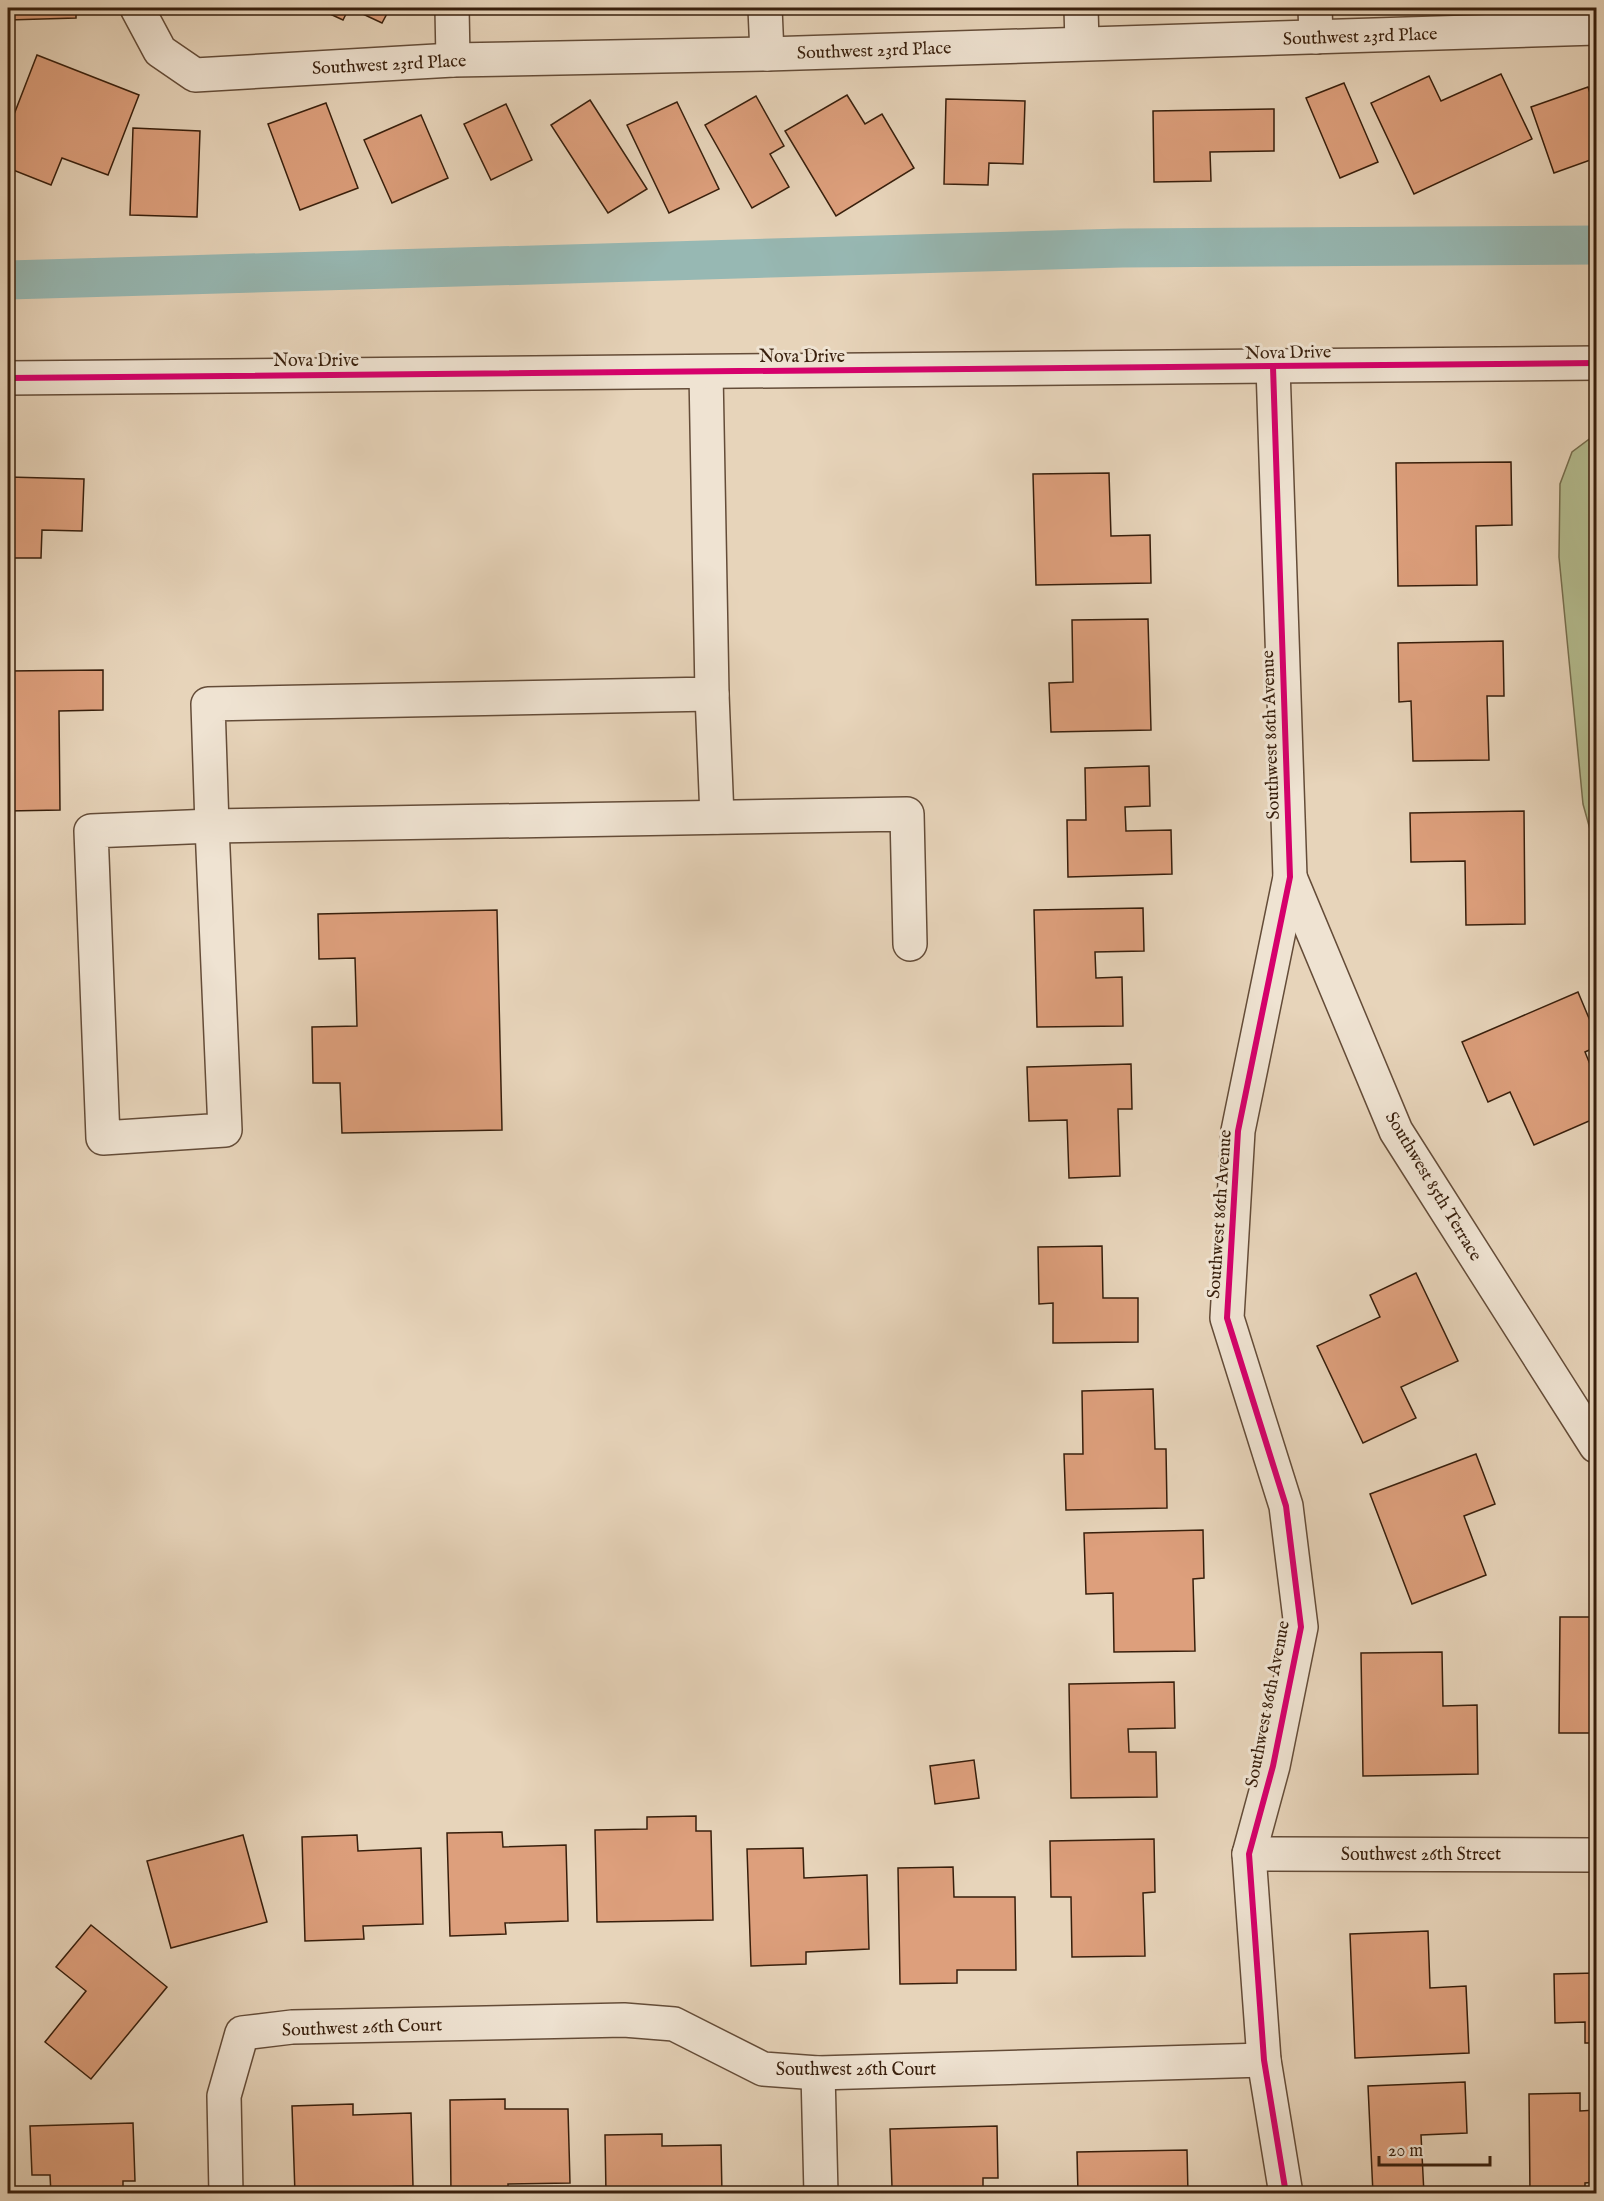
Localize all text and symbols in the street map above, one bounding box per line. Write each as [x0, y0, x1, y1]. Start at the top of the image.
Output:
street label: Southwest 23rd Place [1282, 23, 1438, 52]
street label: Southwest 23rd Place [796, 37, 952, 66]
street label: Southwest 23rd Place [311, 50, 467, 81]
street label: Nova Drive [1245, 341, 1331, 366]
street label: Nova Drive [759, 346, 845, 369]
street label: Nova Drive [273, 350, 359, 373]
street label: Southwest 86th Avenue [1257, 650, 1286, 820]
street label: Southwest 85th Terrace [1379, 1108, 1486, 1266]
street label: Southwest 86th Avenue [1203, 1129, 1238, 1299]
street label: Southwest 86th Avenue [1241, 1619, 1296, 1790]
street label: Southwest 26th Street [1341, 1844, 1501, 1867]
street label: Southwest 26th Court [281, 2014, 443, 2043]
street label: Southwest 26th Court [776, 2059, 936, 2082]
scale bar [1379, 2129, 1490, 2167]
text: 20 m [1388, 2140, 1423, 2163]

